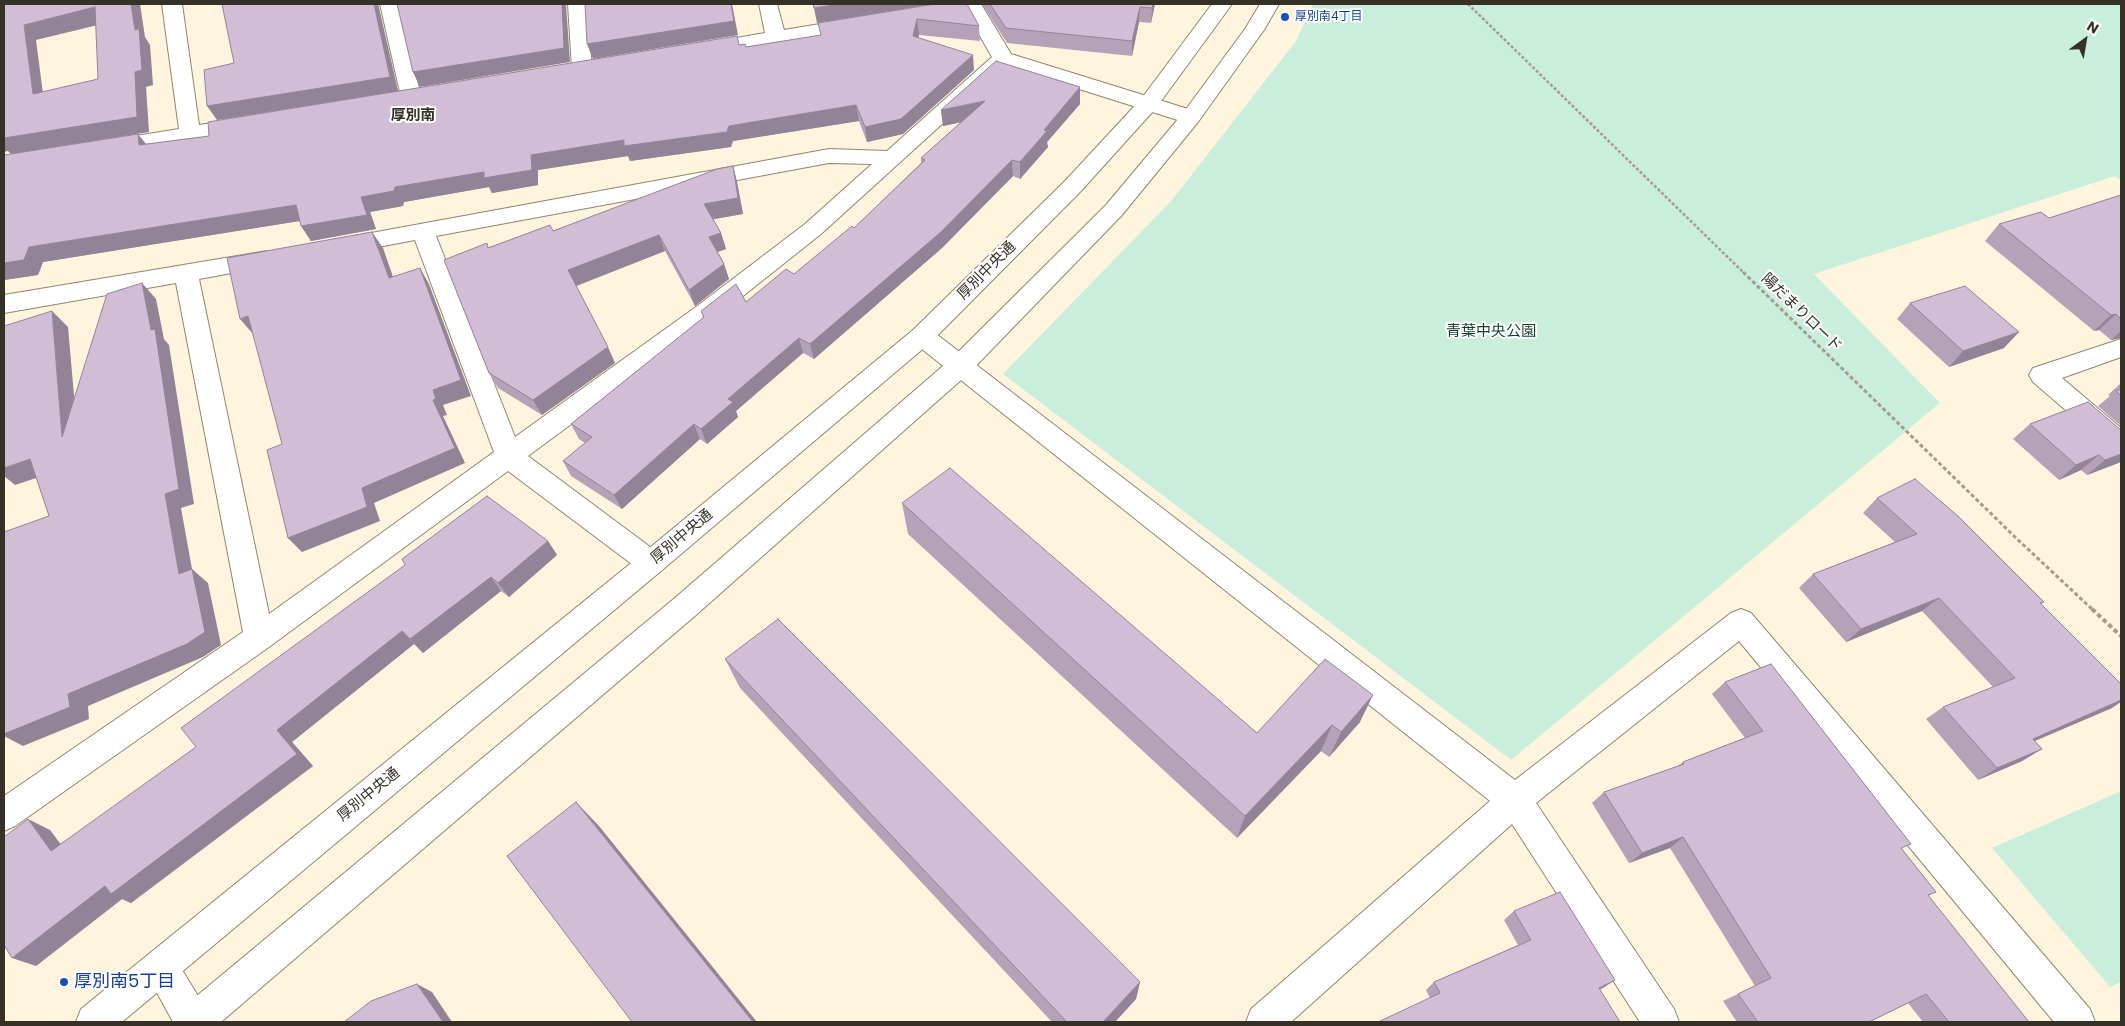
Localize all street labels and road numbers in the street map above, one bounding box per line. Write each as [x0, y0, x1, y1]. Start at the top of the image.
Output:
street label: 厚別中央通 [954, 238, 1020, 304]
street label: 陽だまりロード [1757, 270, 1845, 356]
street label: 厚別中央通 [647, 506, 717, 568]
street label: 厚別中央通 [334, 764, 404, 826]

